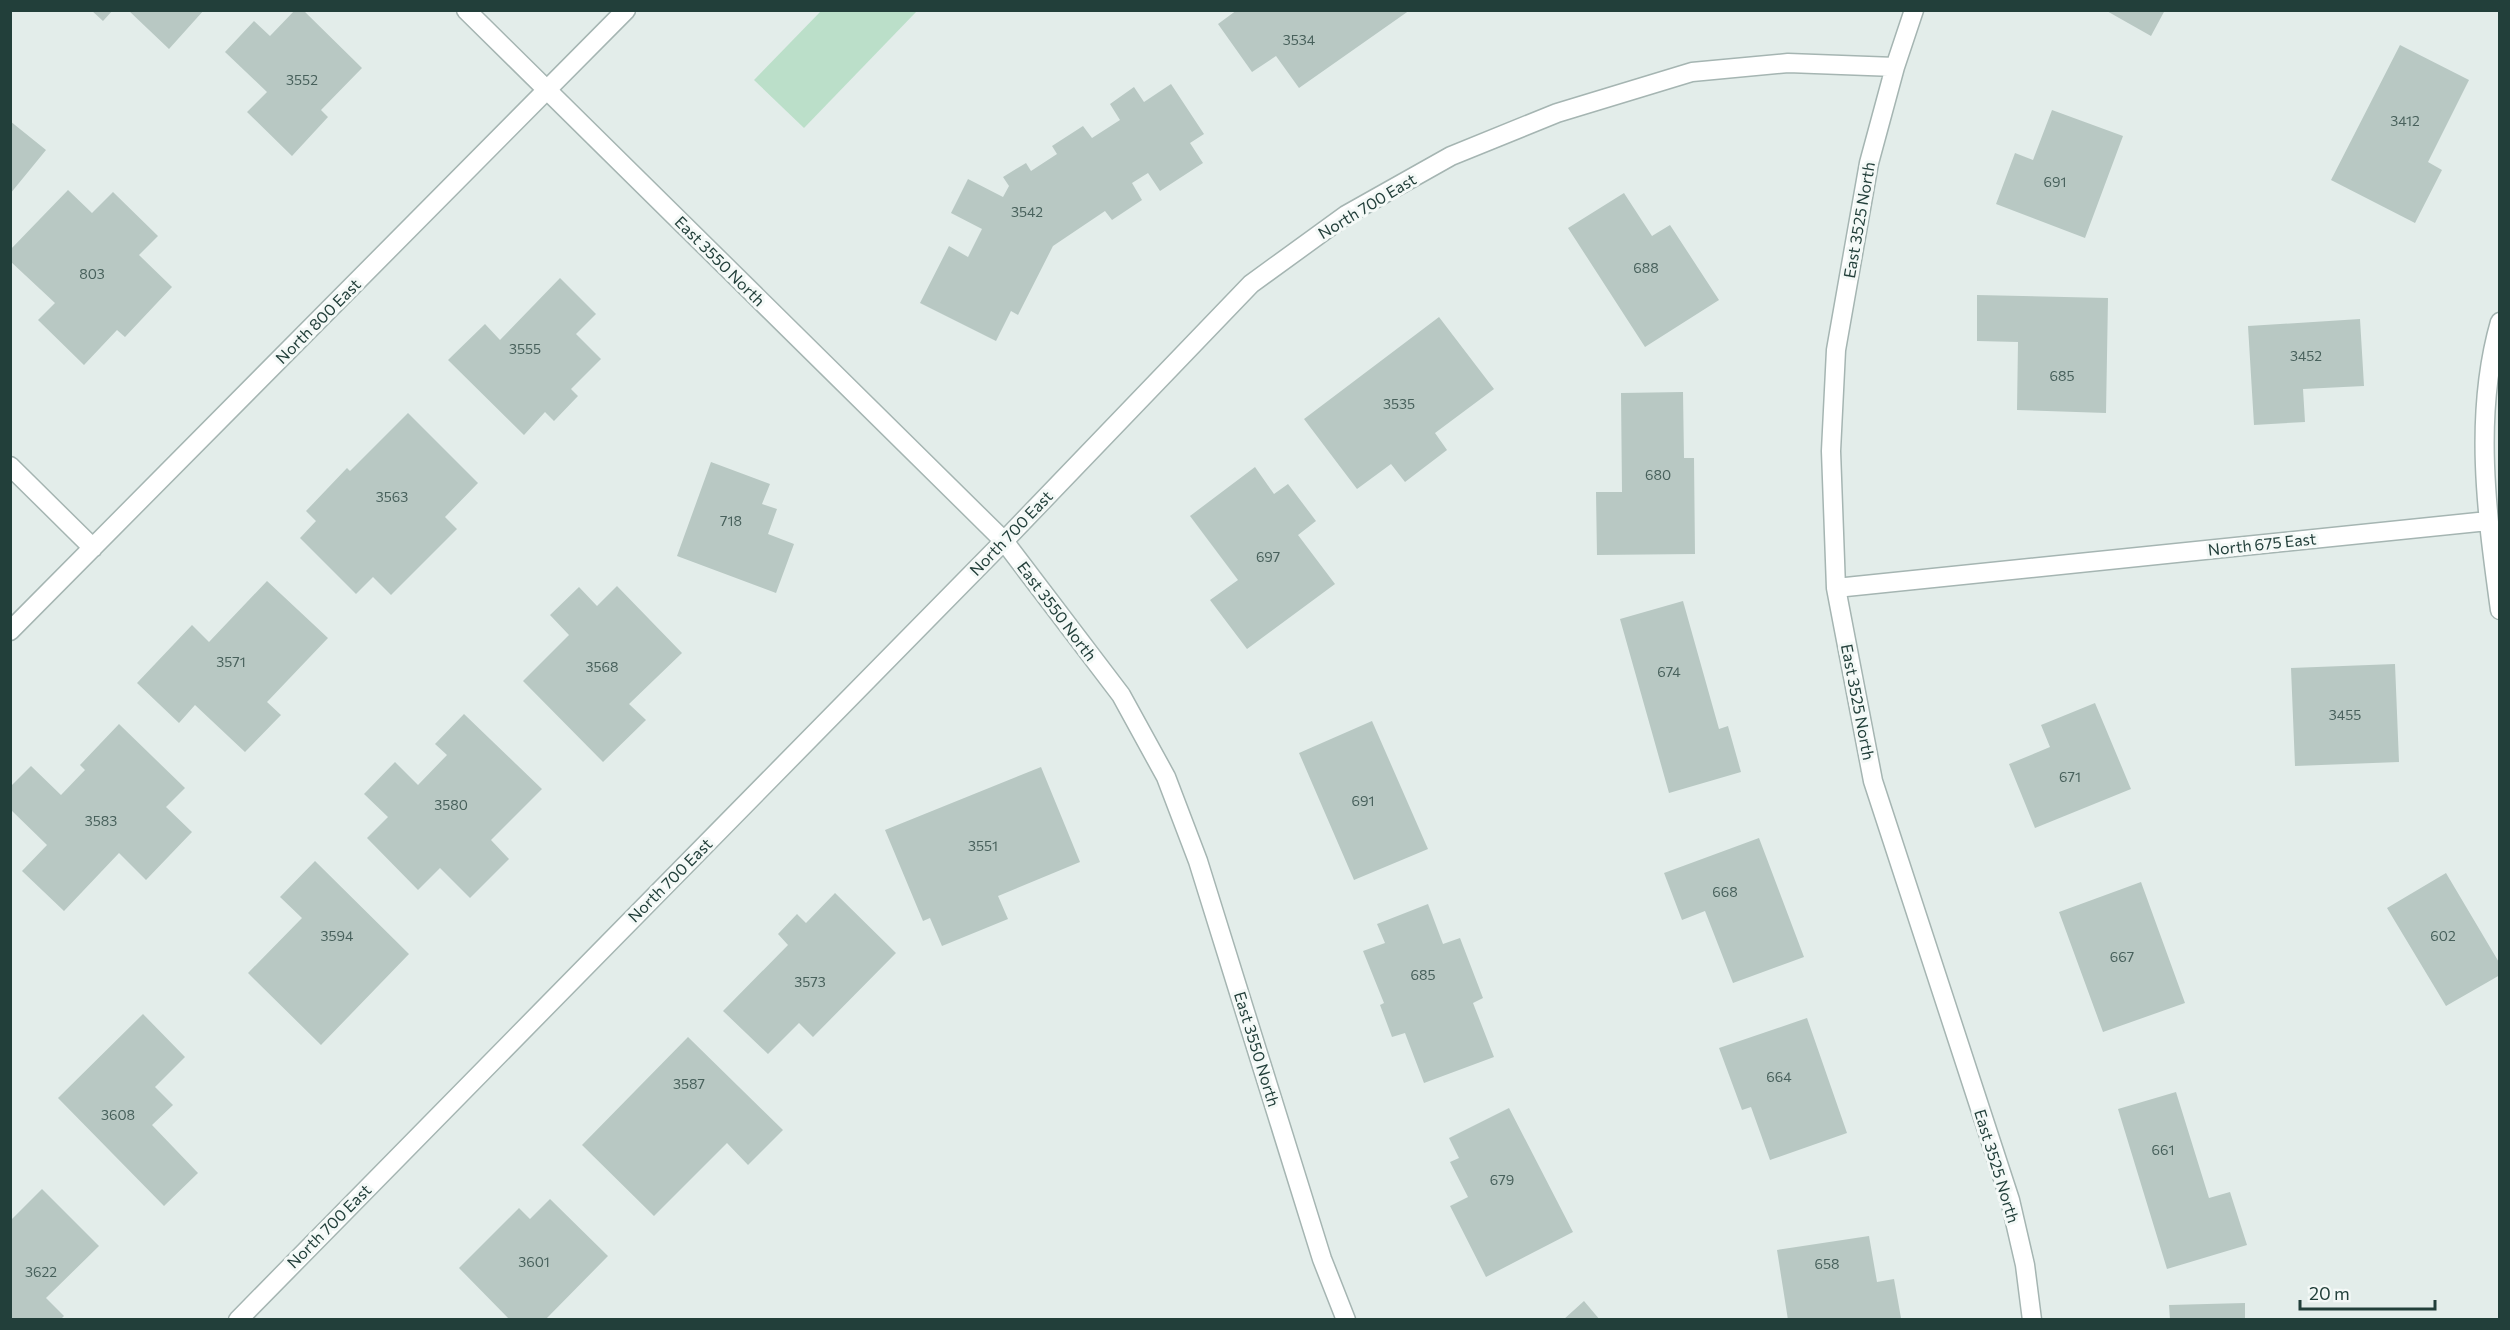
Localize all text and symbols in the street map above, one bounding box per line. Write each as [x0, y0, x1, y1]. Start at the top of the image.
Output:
house number: 3534 [1283, 31, 1316, 48]
house number: 3552 [286, 71, 318, 88]
house number: 3412 [2390, 112, 2420, 129]
street label: East 3525 North [1839, 160, 1878, 280]
street label: North 700 East [1314, 169, 1420, 242]
house number: 691 [2044, 173, 2066, 190]
house number: 3542 [1011, 203, 1043, 220]
street label: East 3550 North [671, 212, 769, 310]
house number: 688 [1633, 259, 1659, 276]
house number: 803 [79, 265, 105, 282]
street label: North 800 East [271, 274, 364, 367]
house number: 3555 [509, 340, 541, 357]
house number: 3452 [2290, 347, 2322, 364]
house number: 685 [2049, 367, 2075, 384]
house number: 3535 [1383, 395, 1415, 412]
house number: 680 [1645, 466, 1671, 483]
street label: North 700 East [965, 486, 1056, 579]
house number: 3563 [376, 488, 408, 505]
house number: 718 [720, 512, 742, 529]
street label: North 675 East [2207, 528, 2317, 559]
house number: 697 [1256, 548, 1280, 565]
street label: East 3550 North [1014, 557, 1101, 664]
street label: East 3525 North [1838, 642, 1879, 762]
house number: 3571 [216, 653, 246, 670]
house number: 3568 [585, 658, 619, 675]
house number: 674 [1657, 663, 1681, 680]
house number: 3455 [2329, 706, 2361, 723]
house number: 671 [2059, 768, 2081, 785]
house number: 691 [1352, 792, 1374, 809]
house number: 3580 [434, 796, 468, 813]
house number: 3583 [85, 812, 117, 829]
street label: North 700 East [624, 833, 716, 926]
house number: 3551 [968, 837, 998, 854]
house number: 668 [1712, 883, 1738, 900]
house number: 3594 [321, 927, 354, 944]
house number: 602 [2430, 927, 2456, 944]
house number: 667 [2110, 948, 2134, 965]
house number: 685 [1410, 966, 1436, 983]
house number: 3573 [794, 973, 826, 990]
street label: East 3550 North [1231, 989, 1284, 1109]
house number: 664 [1766, 1068, 1792, 1085]
house number: 3587 [673, 1075, 705, 1092]
house number: 3608 [101, 1106, 135, 1123]
street label: East 3525 North [1971, 1107, 2024, 1225]
house number: 661 [2152, 1141, 2174, 1158]
house number: 679 [1490, 1171, 1514, 1188]
street label: North 700 East [283, 1179, 375, 1272]
house number: 3601 [518, 1253, 550, 1270]
house number: 658 [1814, 1255, 1840, 1272]
house number: 3622 [25, 1263, 57, 1280]
scale bar [2300, 1273, 2435, 1311]
text: 20 m [2309, 1282, 2350, 1304]

